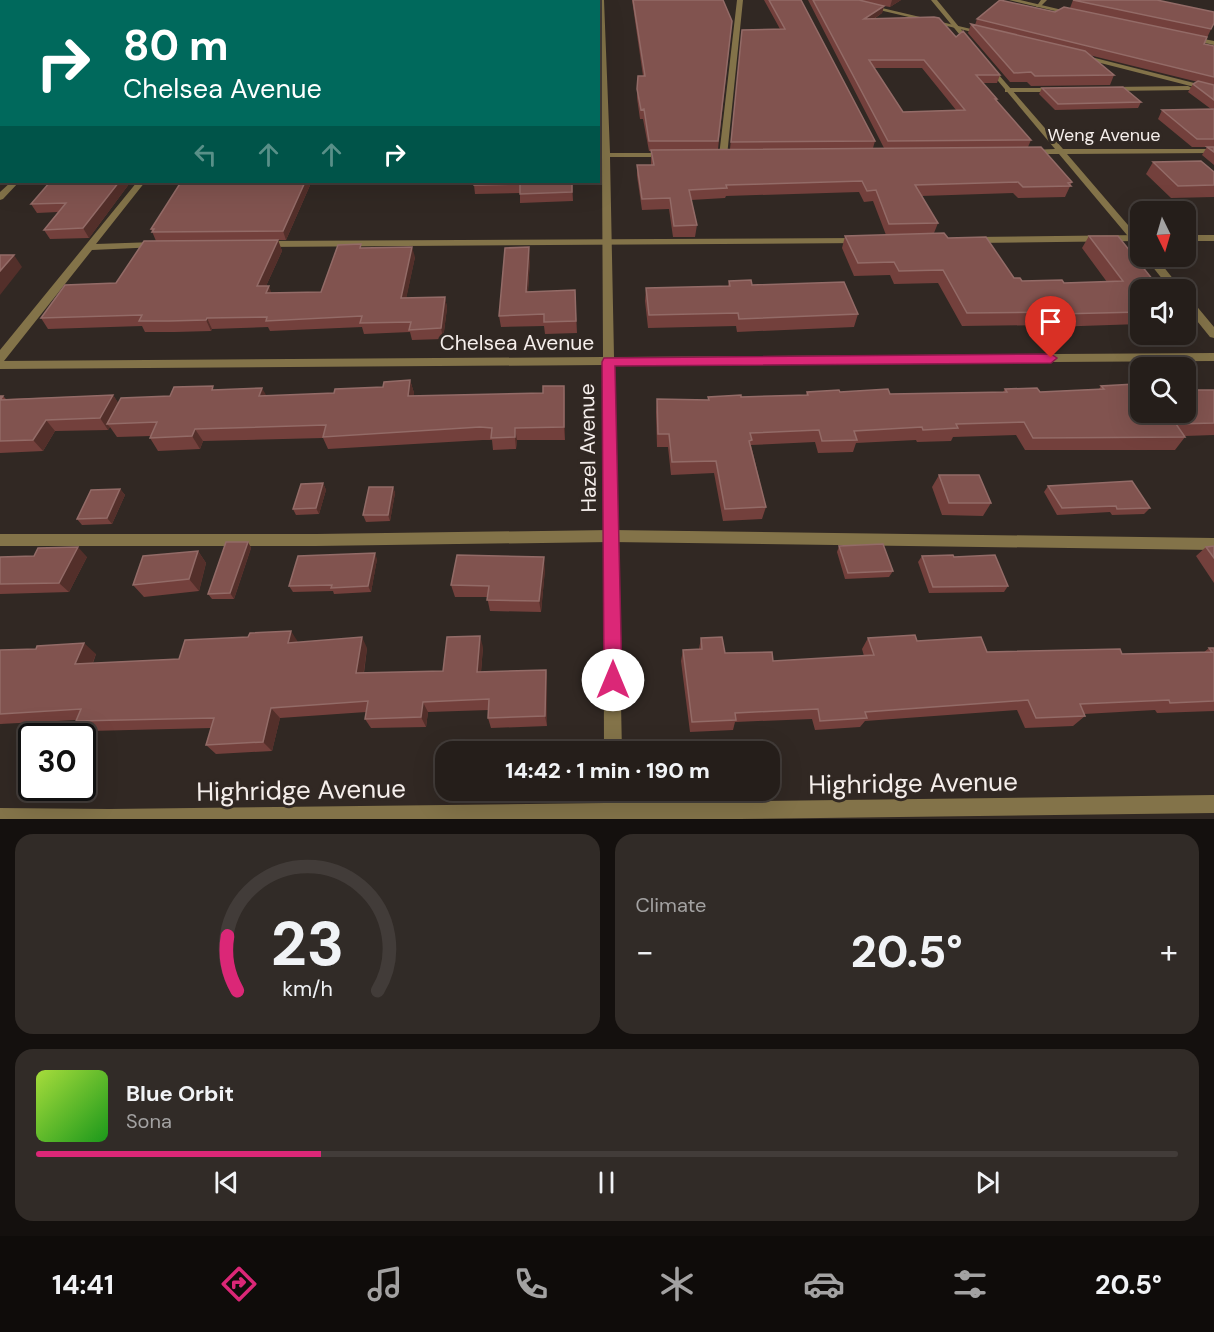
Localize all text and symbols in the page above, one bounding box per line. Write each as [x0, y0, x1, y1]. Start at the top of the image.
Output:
text: 80 m [123, 18, 229, 73]
icon: right [24, 24, 102, 102]
text: Chelsea Avenue [123, 71, 322, 106]
street label: Weng Avenue [1047, 123, 1161, 147]
icon: left [189, 138, 222, 171]
icon: ahead [252, 138, 285, 171]
icon: ahead [315, 138, 348, 171]
icon: right [378, 138, 411, 171]
north arrow [1130, 201, 1196, 267]
map controls [1130, 201, 1196, 423]
button: sound [1130, 279, 1196, 345]
pin [1025, 296, 1076, 358]
icon: arrive [1034, 305, 1067, 338]
street label: Chelsea Avenue [440, 329, 594, 357]
button: search [1130, 357, 1196, 423]
street label: Hazel Avenue [573, 383, 603, 513]
position arrow [581, 648, 645, 712]
speed limit sign: 30 [18, 723, 96, 801]
text: 14:42 · 1 min · 190 m [505, 756, 710, 785]
street label: Highridge Avenue [808, 764, 1018, 802]
street label: Highridge Avenue [196, 771, 406, 809]
text: Climate [636, 892, 706, 918]
text: 23 [270, 903, 344, 984]
text: 20.5° [851, 922, 963, 981]
text: − [636, 930, 654, 973]
text: + [1160, 930, 1178, 973]
text: km/h [282, 975, 333, 1003]
text: Blue Orbit [126, 1079, 234, 1108]
text: Sona [126, 1108, 172, 1134]
icon: previous [210, 1166, 243, 1199]
icon: pause [590, 1166, 623, 1199]
icon: next [971, 1166, 1004, 1199]
icon: directions [218, 1263, 260, 1305]
icon: music [364, 1263, 406, 1305]
icon: phone [510, 1263, 552, 1305]
icon: climate [656, 1263, 698, 1305]
icon: car [803, 1263, 845, 1305]
icon: filters [949, 1263, 991, 1305]
text: 14:41 [52, 1267, 114, 1302]
text: 20.5° [1095, 1267, 1162, 1302]

